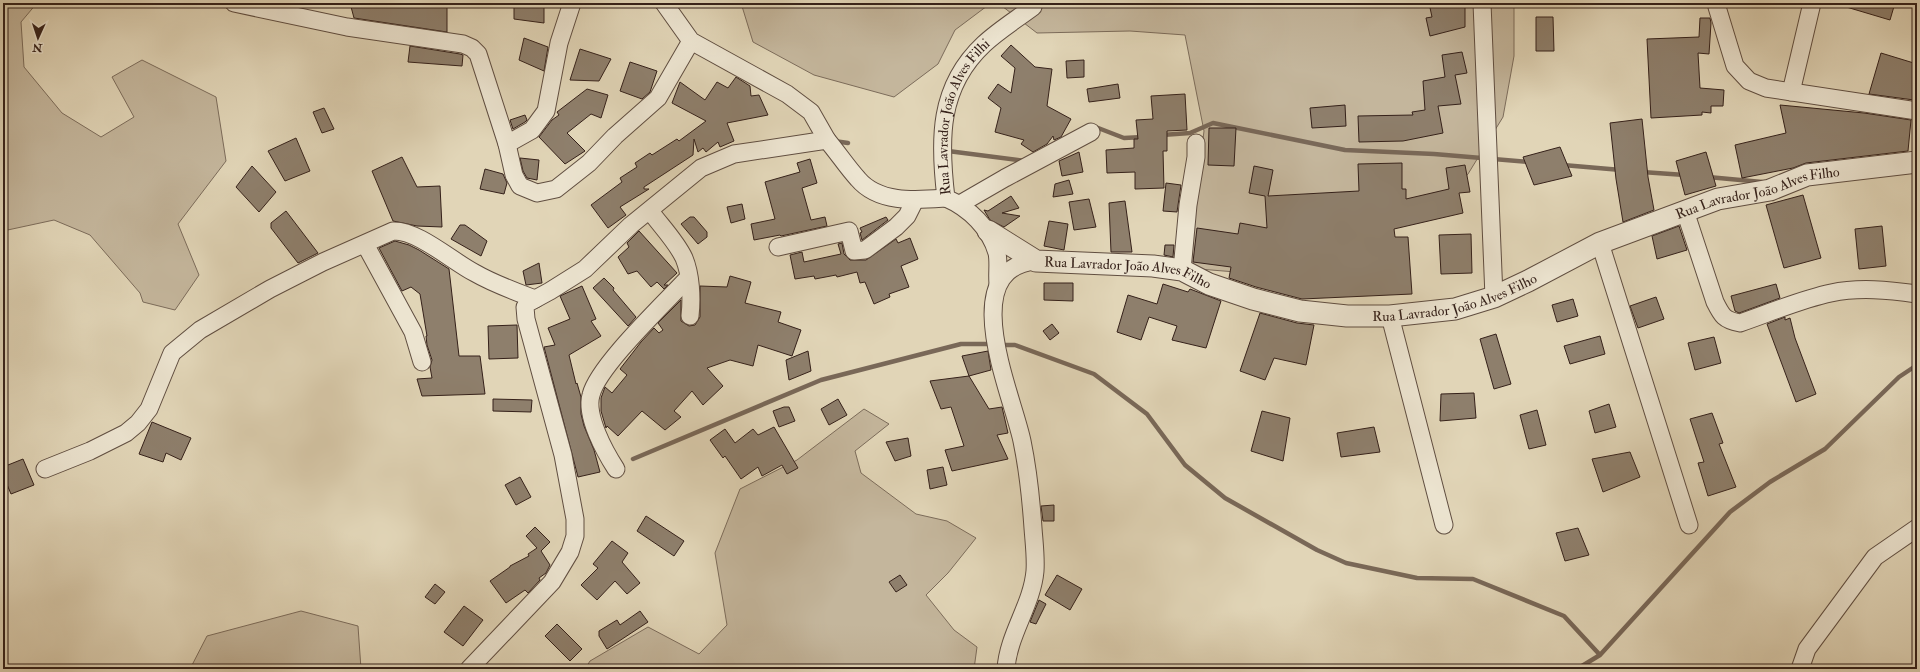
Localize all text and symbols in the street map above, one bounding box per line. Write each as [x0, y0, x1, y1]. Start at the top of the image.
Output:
north arrow [18, 18, 58, 58]
street label: Rua Lavrador João Alves Filhi [934, 35, 994, 196]
text: N [31, 41, 44, 54]
street label: Rua Lavrador João Alves Filho [1673, 163, 1841, 223]
street label: Rua Lavrador João Alves Filho [1044, 253, 1214, 293]
street label: Rua Lavrador João Alves Filho [1372, 270, 1540, 325]

